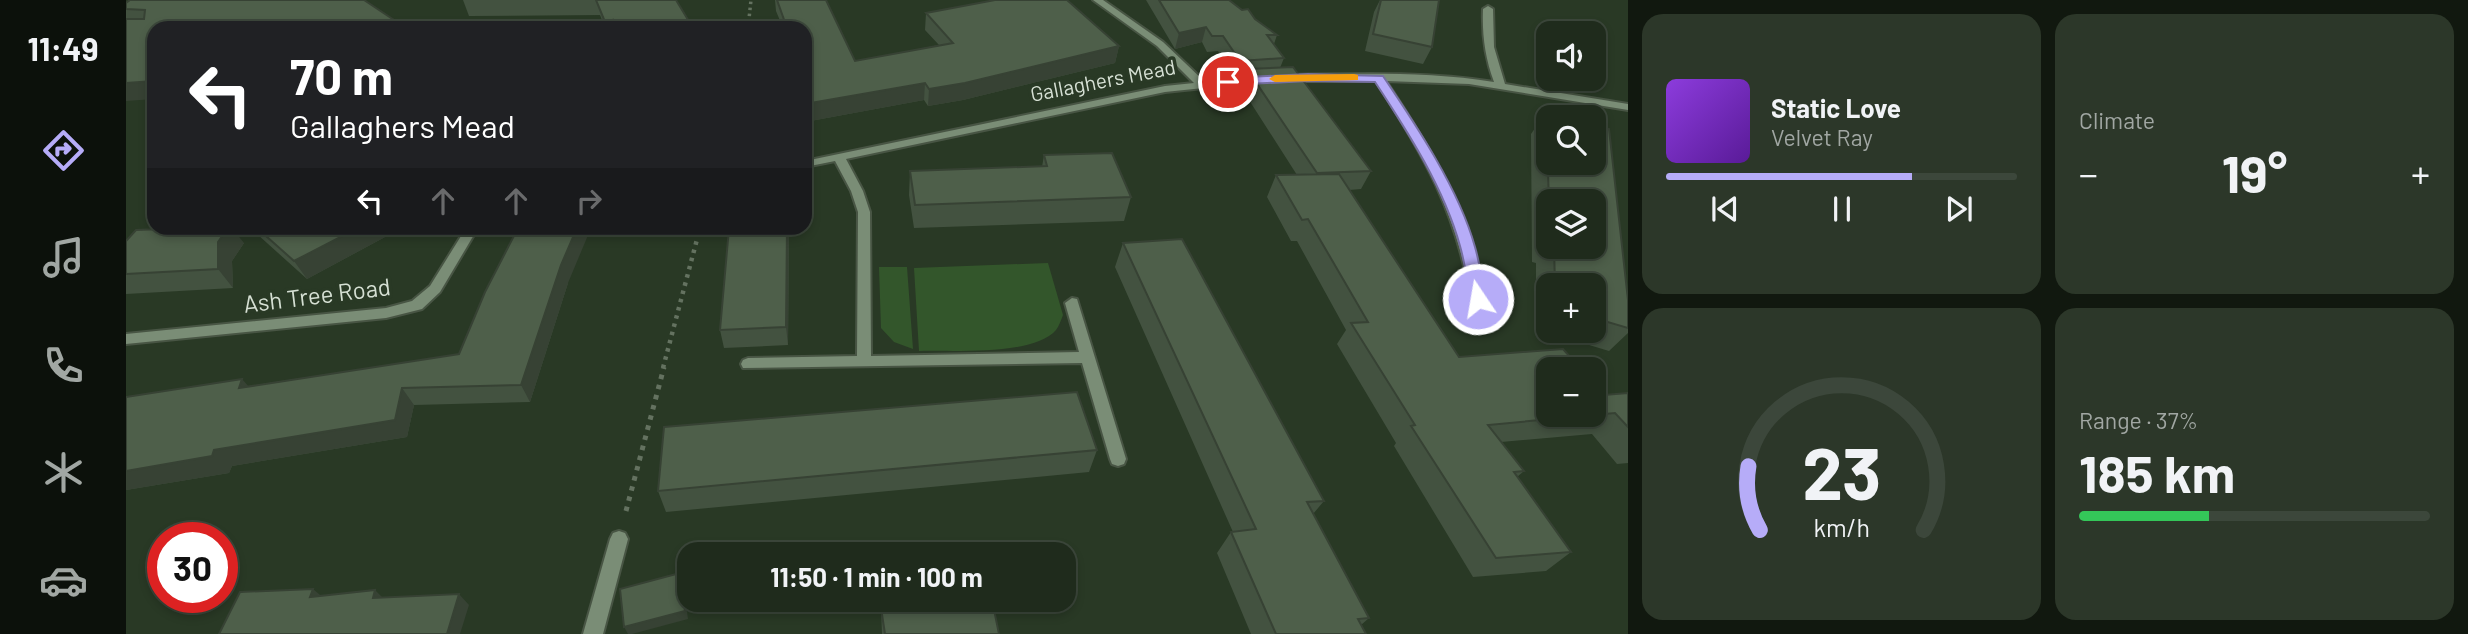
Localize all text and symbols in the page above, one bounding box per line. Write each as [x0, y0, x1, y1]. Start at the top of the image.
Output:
map controls [1536, 21, 1606, 427]
button: sound [1536, 21, 1606, 91]
text: 11:49 [28, 29, 98, 67]
text: 70 m [290, 46, 393, 105]
icon: left [175, 49, 266, 140]
pin [1198, 52, 1258, 112]
street label: Gallaghers Mead [1028, 53, 1178, 106]
icon: arrive [1209, 63, 1247, 101]
text: Static Love [1771, 92, 1901, 123]
button: search [1536, 105, 1606, 175]
text: Gallaghers Mead [290, 106, 515, 144]
text: Climate [2079, 106, 2155, 134]
text: Velvet Ray [1771, 123, 1873, 151]
icon: directions [39, 126, 88, 175]
text: 19° [2222, 141, 2287, 203]
text: − [2079, 150, 2098, 196]
text: + [2411, 150, 2430, 196]
icon: left [351, 182, 389, 220]
icon: ahead [424, 182, 462, 220]
icon: ahead [497, 182, 535, 220]
icon: right [570, 182, 608, 220]
button: layers [1536, 189, 1606, 259]
icon: previous [1706, 190, 1744, 228]
icon: pause [1823, 190, 1861, 228]
icon: next [1940, 190, 1978, 228]
icon: music [39, 233, 88, 282]
position arrow [1441, 262, 1515, 336]
street label: Ash Tree Road [241, 271, 392, 318]
button: + [1536, 273, 1606, 343]
icon: phone [39, 341, 88, 390]
button: − [1536, 357, 1606, 427]
text: Range · 37% [2079, 406, 2198, 434]
text: 23 [1802, 427, 1881, 515]
text: 185 km [2079, 441, 2235, 503]
icon: climate [39, 448, 88, 497]
text: km/h [1813, 512, 1870, 542]
speed limit sign: 30 [147, 522, 238, 613]
icon: car [39, 556, 88, 605]
text: 11:50 · 1 min · 100 m [770, 561, 983, 592]

